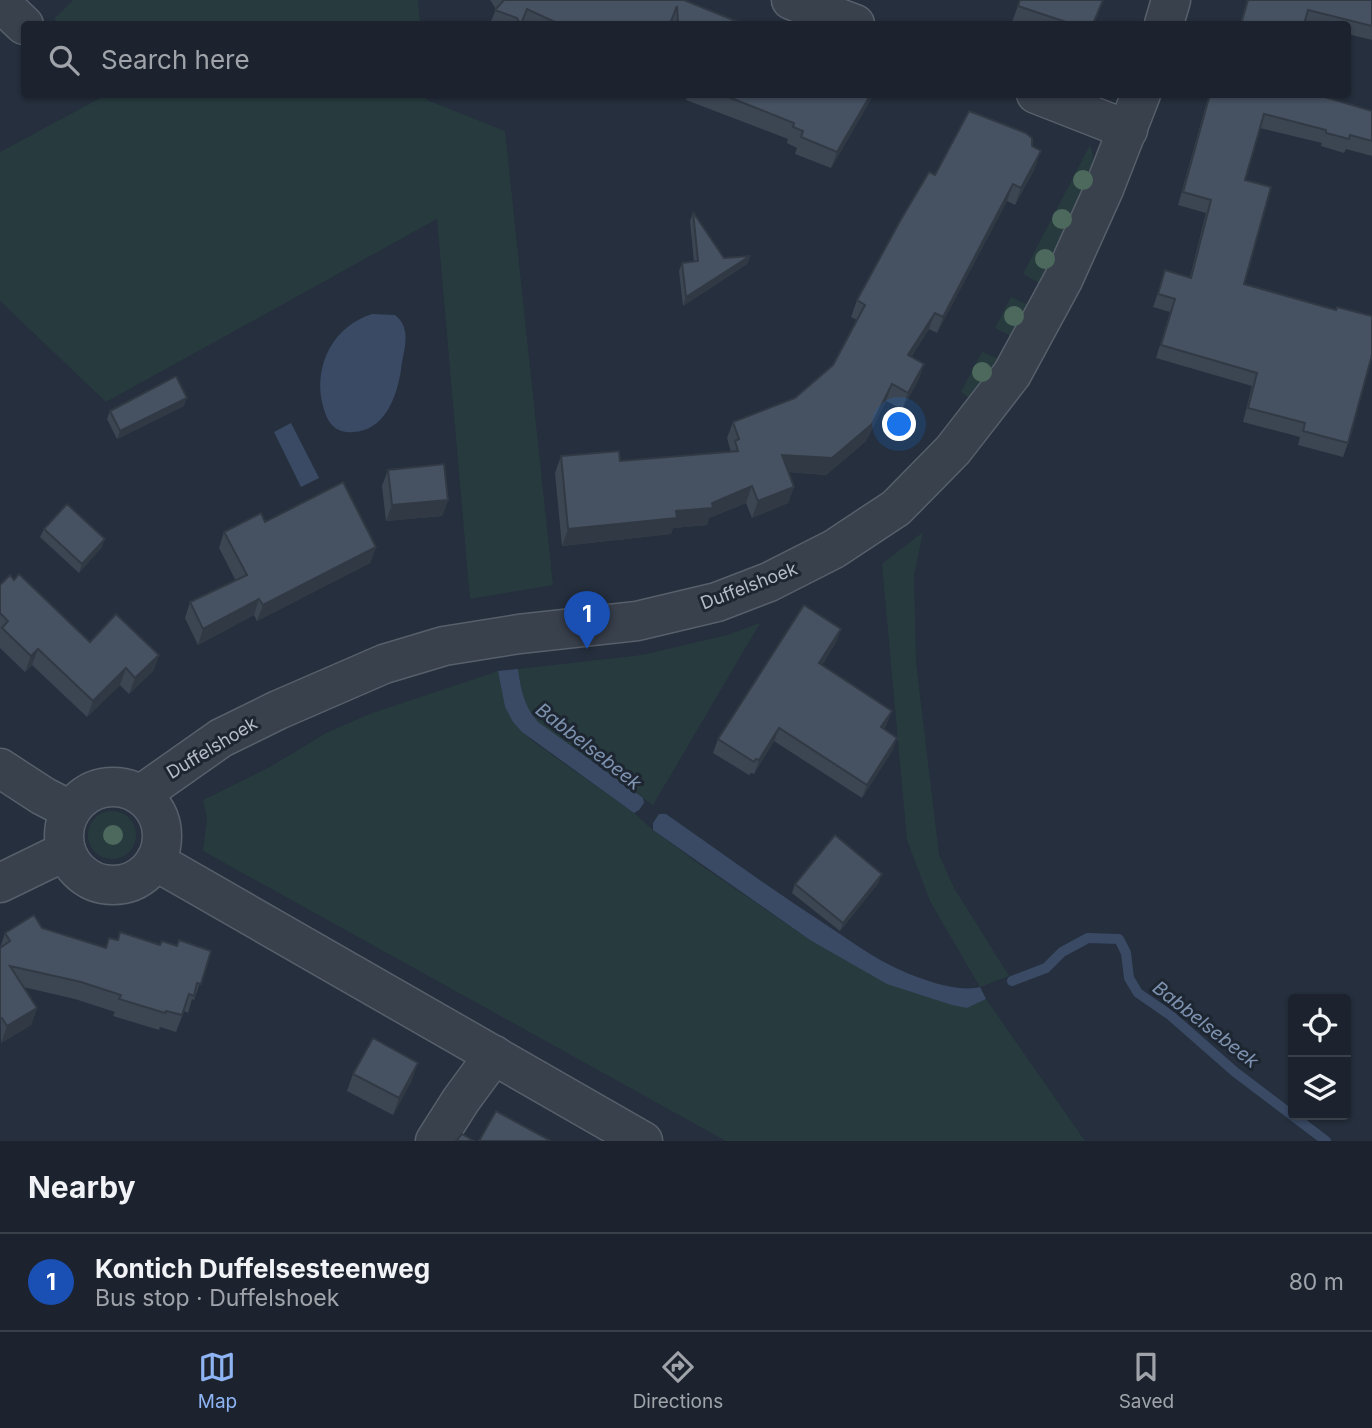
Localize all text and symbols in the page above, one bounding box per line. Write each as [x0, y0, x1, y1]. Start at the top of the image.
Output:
search box [21, 21, 1351, 98]
icon: search [45, 41, 83, 79]
text: Search here [101, 44, 250, 75]
your location [882, 407, 916, 441]
street label: Duffelshoek [697, 557, 800, 614]
pin: 1 [564, 591, 610, 649]
water label: Babbelsebeek [531, 698, 647, 795]
street label: Duffelshoek [163, 712, 261, 783]
water label: Babbelsebeek [1148, 976, 1264, 1073]
map controls [1288, 994, 1351, 1120]
button: locate [1288, 994, 1351, 1057]
button: layers [1288, 1057, 1351, 1120]
text: Nearby [28, 1169, 136, 1205]
text: Kontich Duffelsesteenweg [95, 1253, 430, 1284]
text: 1 [46, 1268, 56, 1296]
text: 80 m [1289, 1268, 1344, 1296]
text: Bus stop · Duffelshoek [95, 1284, 339, 1312]
tab: Map [198, 1348, 237, 1413]
tab: Directions [633, 1348, 723, 1413]
tab: Saved [1119, 1348, 1174, 1413]

